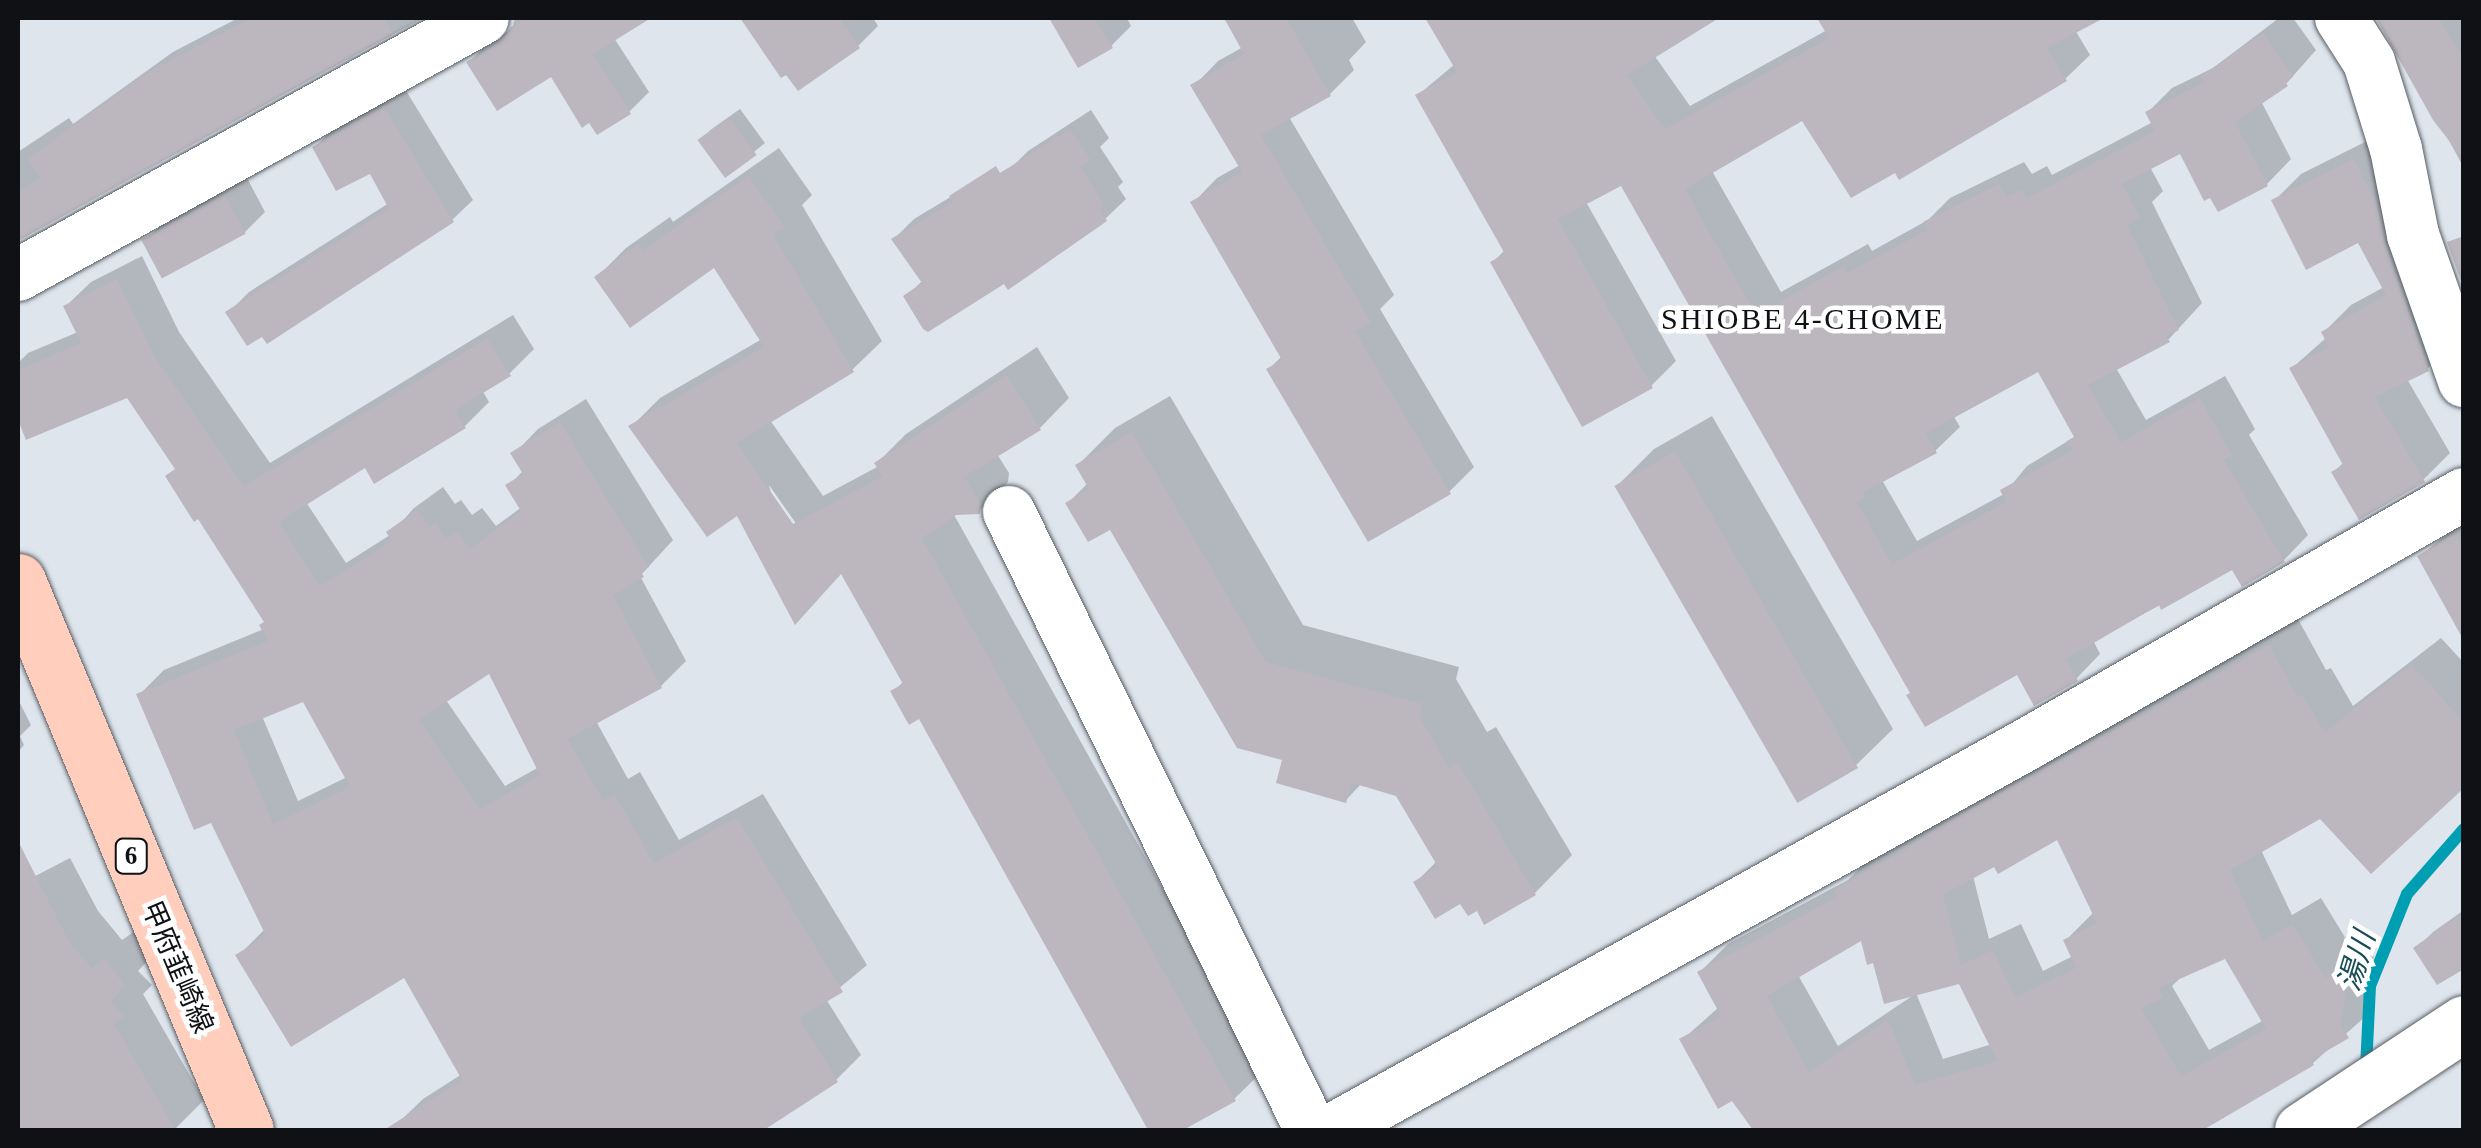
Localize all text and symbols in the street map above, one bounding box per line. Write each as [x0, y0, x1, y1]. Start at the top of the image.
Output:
district label: SHIOBE 4-CHOME [1661, 301, 1945, 337]
road number: 6 [114, 836, 148, 876]
street label: 甲府韮崎線 [134, 896, 220, 1038]
water label: 湯川 [2331, 927, 2383, 995]

